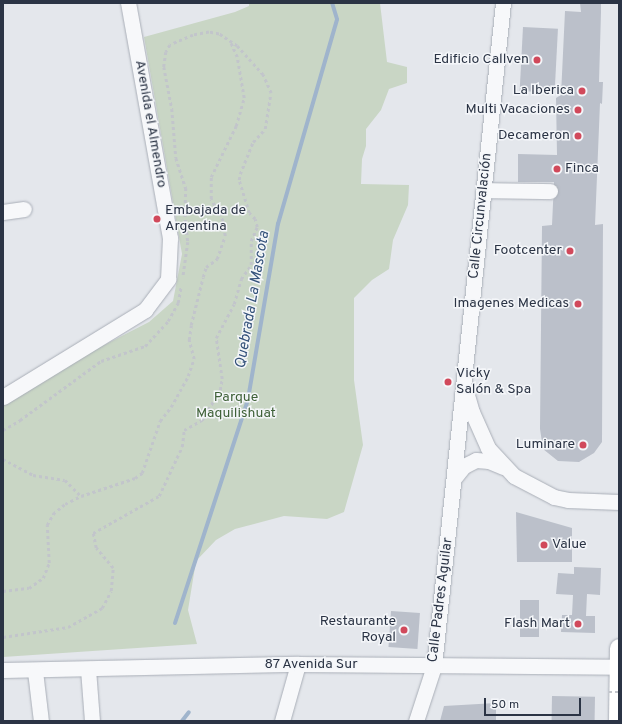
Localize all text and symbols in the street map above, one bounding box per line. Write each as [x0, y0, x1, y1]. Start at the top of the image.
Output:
place label: Edificio Callven [433, 52, 529, 68]
marker: Edificio Callven [532, 55, 542, 65]
street label: Avenida el Almendro [130, 59, 170, 189]
place label: La Iberica [513, 83, 574, 99]
marker: La Iberica [577, 86, 587, 96]
place label: Multi Vacaciones [465, 102, 570, 118]
marker: Multi Vacaciones [573, 105, 583, 115]
place label: Decameron [498, 128, 570, 144]
marker: Decameron [573, 131, 583, 141]
street label: Calle Circunvalación [466, 152, 496, 280]
place label: Finca [565, 161, 599, 177]
marker: Finca [552, 164, 562, 174]
place label: Embajada de Argentina [165, 203, 246, 236]
marker: Embajada de Argentina [152, 214, 162, 224]
water label: Quebrada La Mascota [232, 230, 274, 370]
place label: Footcenter [494, 243, 562, 259]
marker: Footcenter [565, 246, 575, 256]
place label: Imagenes Medicas [453, 296, 569, 312]
marker: Imagenes Medicas [572, 298, 584, 310]
place label: Vicky Salón & Spa [456, 366, 531, 398]
marker: Vicky Salón & Spa [443, 377, 453, 387]
park label: Parque Maquilishuat [196, 390, 276, 422]
place label: Luminare [516, 437, 575, 453]
marker: Luminare [578, 440, 588, 450]
street label: Calle Padres Aguilar [425, 536, 457, 664]
place label: Value [552, 537, 587, 553]
marker: Value [539, 540, 549, 550]
place label: Restaurante Royal [320, 614, 396, 646]
place label: Flash Mart [504, 616, 570, 632]
marker: Flash Mart [573, 619, 583, 629]
marker: Restaurante Royal [399, 625, 409, 635]
street label: 87 Avenida Sur [264, 657, 358, 673]
scale bar [486, 690, 583, 716]
text: 50 m [491, 697, 519, 713]

